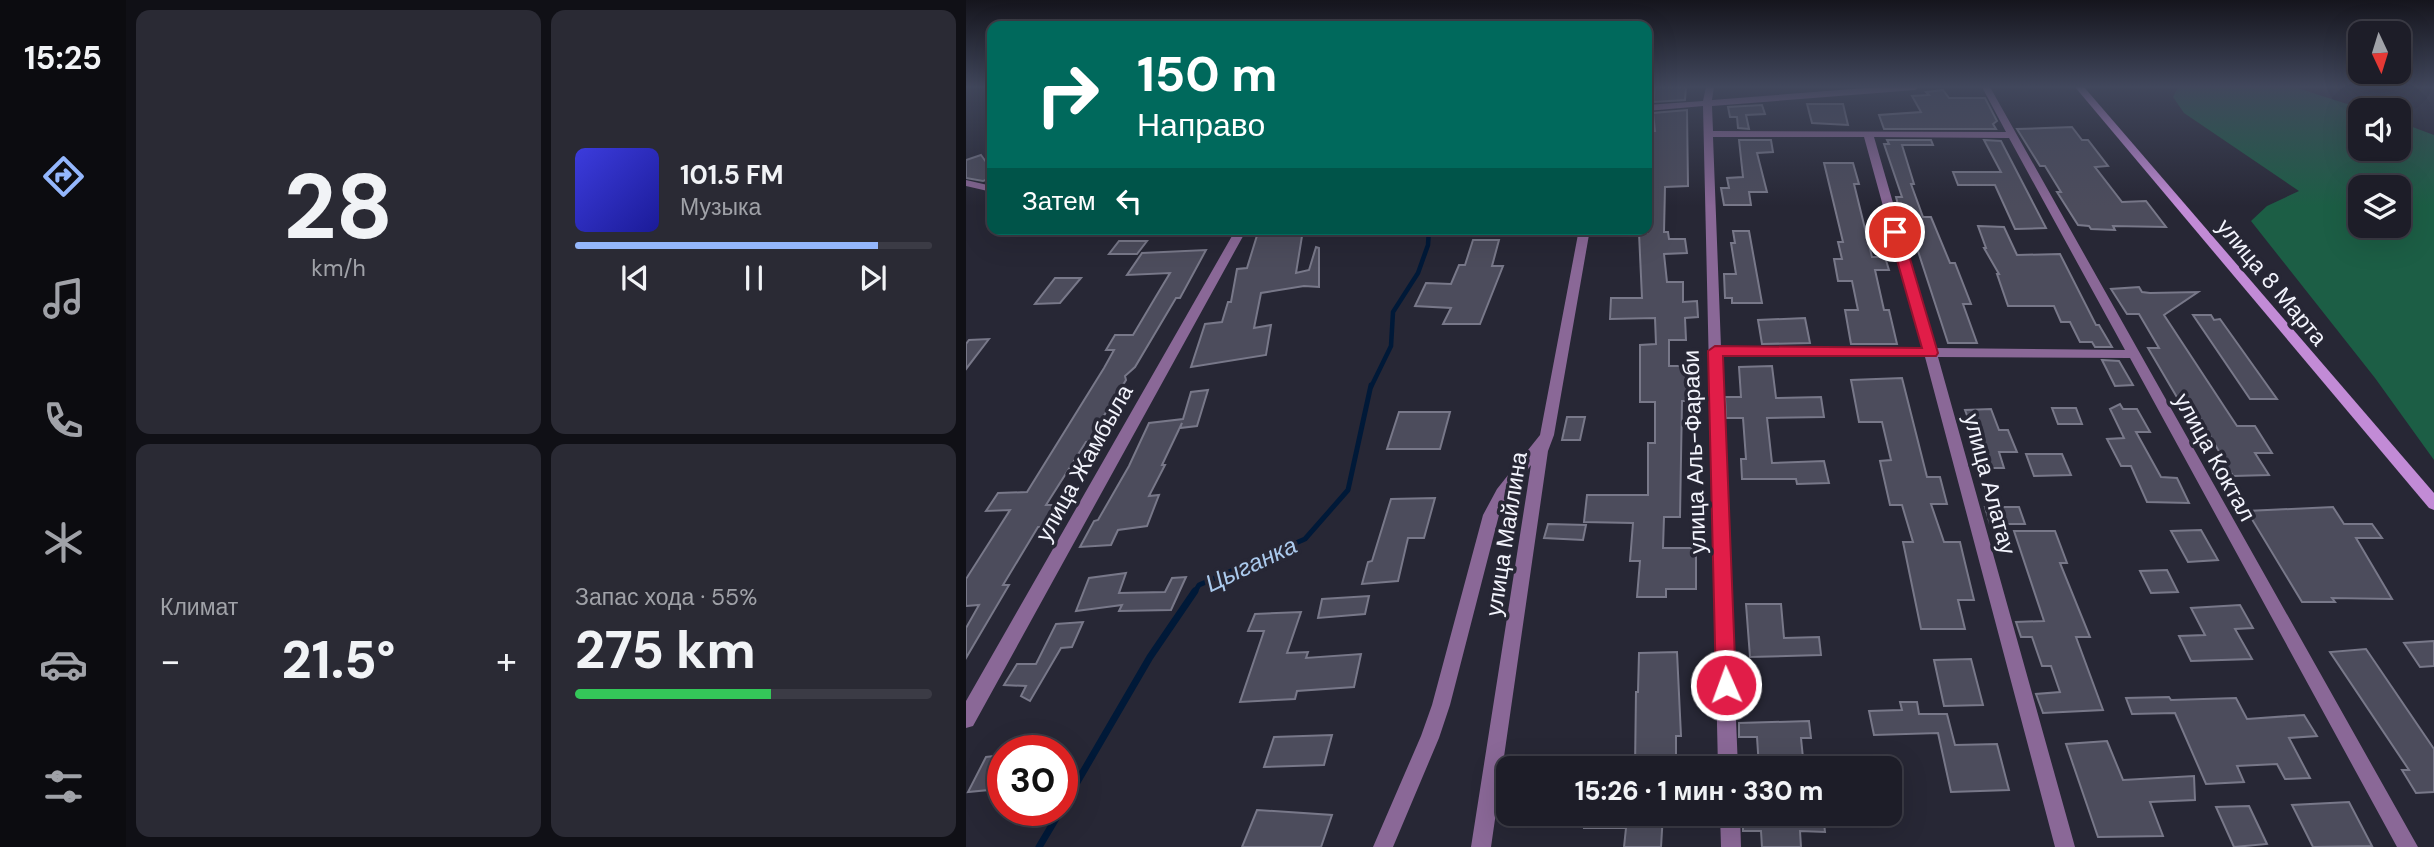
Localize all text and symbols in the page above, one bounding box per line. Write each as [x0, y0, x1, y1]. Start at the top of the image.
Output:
north arrow [2348, 21, 2412, 84]
map controls [2348, 21, 2411, 238]
text: 15:25 [24, 37, 102, 79]
text: 150 m [1137, 42, 1277, 106]
icon: right [1022, 49, 1113, 140]
button: sound [2348, 98, 2411, 161]
text: Направо [1137, 104, 1265, 146]
text: 28 [284, 148, 393, 266]
icon: directions [39, 152, 88, 201]
text: 101.5 FM [680, 158, 784, 192]
button: layers [2348, 175, 2411, 238]
icon: left [1110, 182, 1148, 220]
text: Затем [1022, 184, 1096, 218]
text: Музыка [680, 192, 761, 222]
pin [1865, 202, 1925, 262]
street label: улица 8 Марта [2210, 212, 2334, 352]
icon: arrive [1876, 213, 1914, 251]
text: km/h [311, 253, 366, 283]
icon: previous [616, 259, 654, 297]
icon: pause [735, 259, 773, 297]
icon: next [854, 259, 892, 297]
icon: music [39, 274, 88, 323]
street label: улица Аль-Фараби [1675, 349, 1713, 555]
street label: улица Жамбыла [1028, 379, 1140, 547]
street label: улица Коктал [2167, 387, 2263, 527]
icon: phone [39, 396, 88, 445]
street label: улица Алатау [1957, 410, 2023, 558]
street label: улица Майлина [1478, 449, 1534, 618]
icon: climate [39, 518, 88, 567]
water label: Цыганка [1200, 529, 1302, 599]
text: Запас хода · 55% [575, 582, 757, 612]
text: Климат [160, 592, 238, 622]
text: 275 km [575, 616, 756, 684]
text: 21.5° [281, 626, 396, 694]
text: − [160, 636, 181, 686]
text: + [496, 636, 517, 686]
icon: car [39, 640, 88, 689]
position arrow [1689, 648, 1763, 722]
speed limit sign: 30 [987, 735, 1078, 826]
icon: filters [39, 762, 88, 811]
text: 15:26 · 1 мин · 330 m [1575, 774, 1823, 808]

